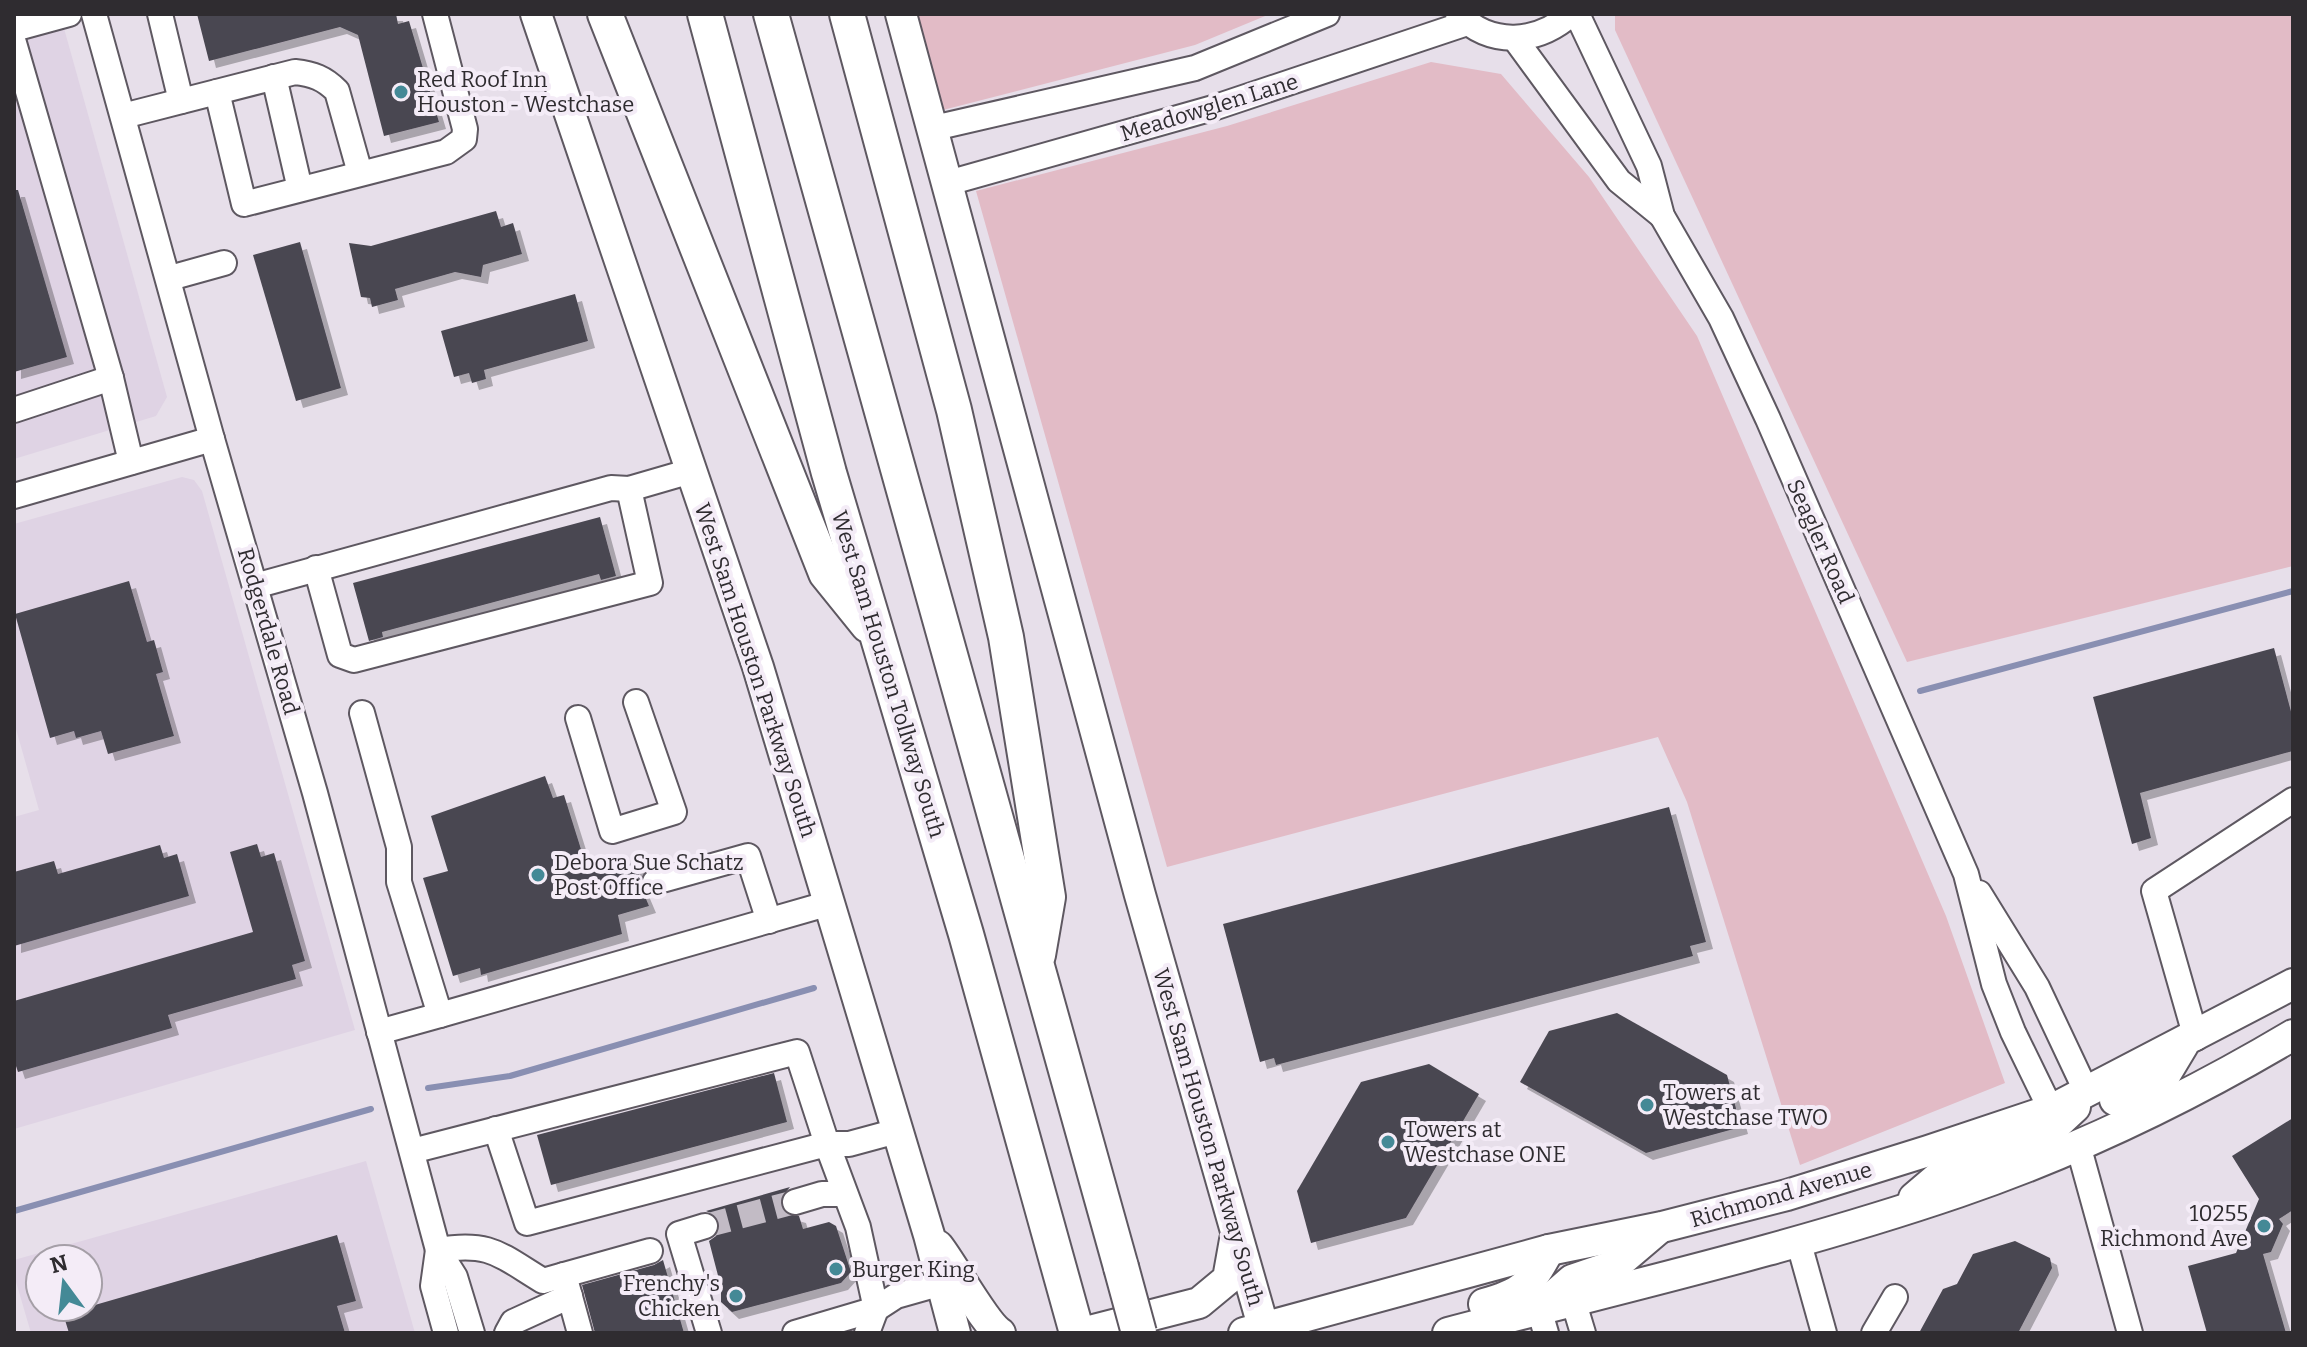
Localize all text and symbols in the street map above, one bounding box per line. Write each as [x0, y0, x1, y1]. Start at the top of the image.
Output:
place label: Red Roof Inn Houston - Westchase [417, 66, 634, 118]
street label: Meadowglen Lane [1117, 68, 1301, 147]
marker: Red Roof Inn Houston - Westchase [392, 83, 410, 101]
street label: Seagler Road [1781, 475, 1860, 608]
street label: West Sam Houston Parkway South [689, 500, 823, 841]
street label: West Sam Houston Tollway South [826, 507, 951, 841]
street label: Rodgerdale Road [232, 545, 305, 718]
place label: Debora Sue Schatz Post Office [554, 849, 744, 901]
marker: Debora Sue Schatz Post Office [529, 866, 547, 884]
street label: West Sam Houston Parkway South [1147, 965, 1270, 1309]
place label: Towers at Westchase TWO [1663, 1079, 1828, 1131]
marker: Towers at Westchase TWO [1638, 1096, 1656, 1114]
place label: Towers at Westchase ONE [1404, 1116, 1566, 1168]
marker: Towers at Westchase ONE [1379, 1133, 1397, 1151]
street label: Richmond Avenue [1687, 1156, 1875, 1233]
place label: 10255 Richmond Ave [2100, 1200, 2248, 1252]
marker: 10255 Richmond Ave [2255, 1217, 2273, 1235]
north arrow [24, 1243, 104, 1323]
text: N [47, 1249, 71, 1279]
place label: Burger King [852, 1256, 975, 1283]
marker: Burger King [827, 1260, 845, 1278]
place label: Frenchy's Chicken [623, 1270, 720, 1322]
marker: Frenchy's Chicken [727, 1287, 745, 1305]

